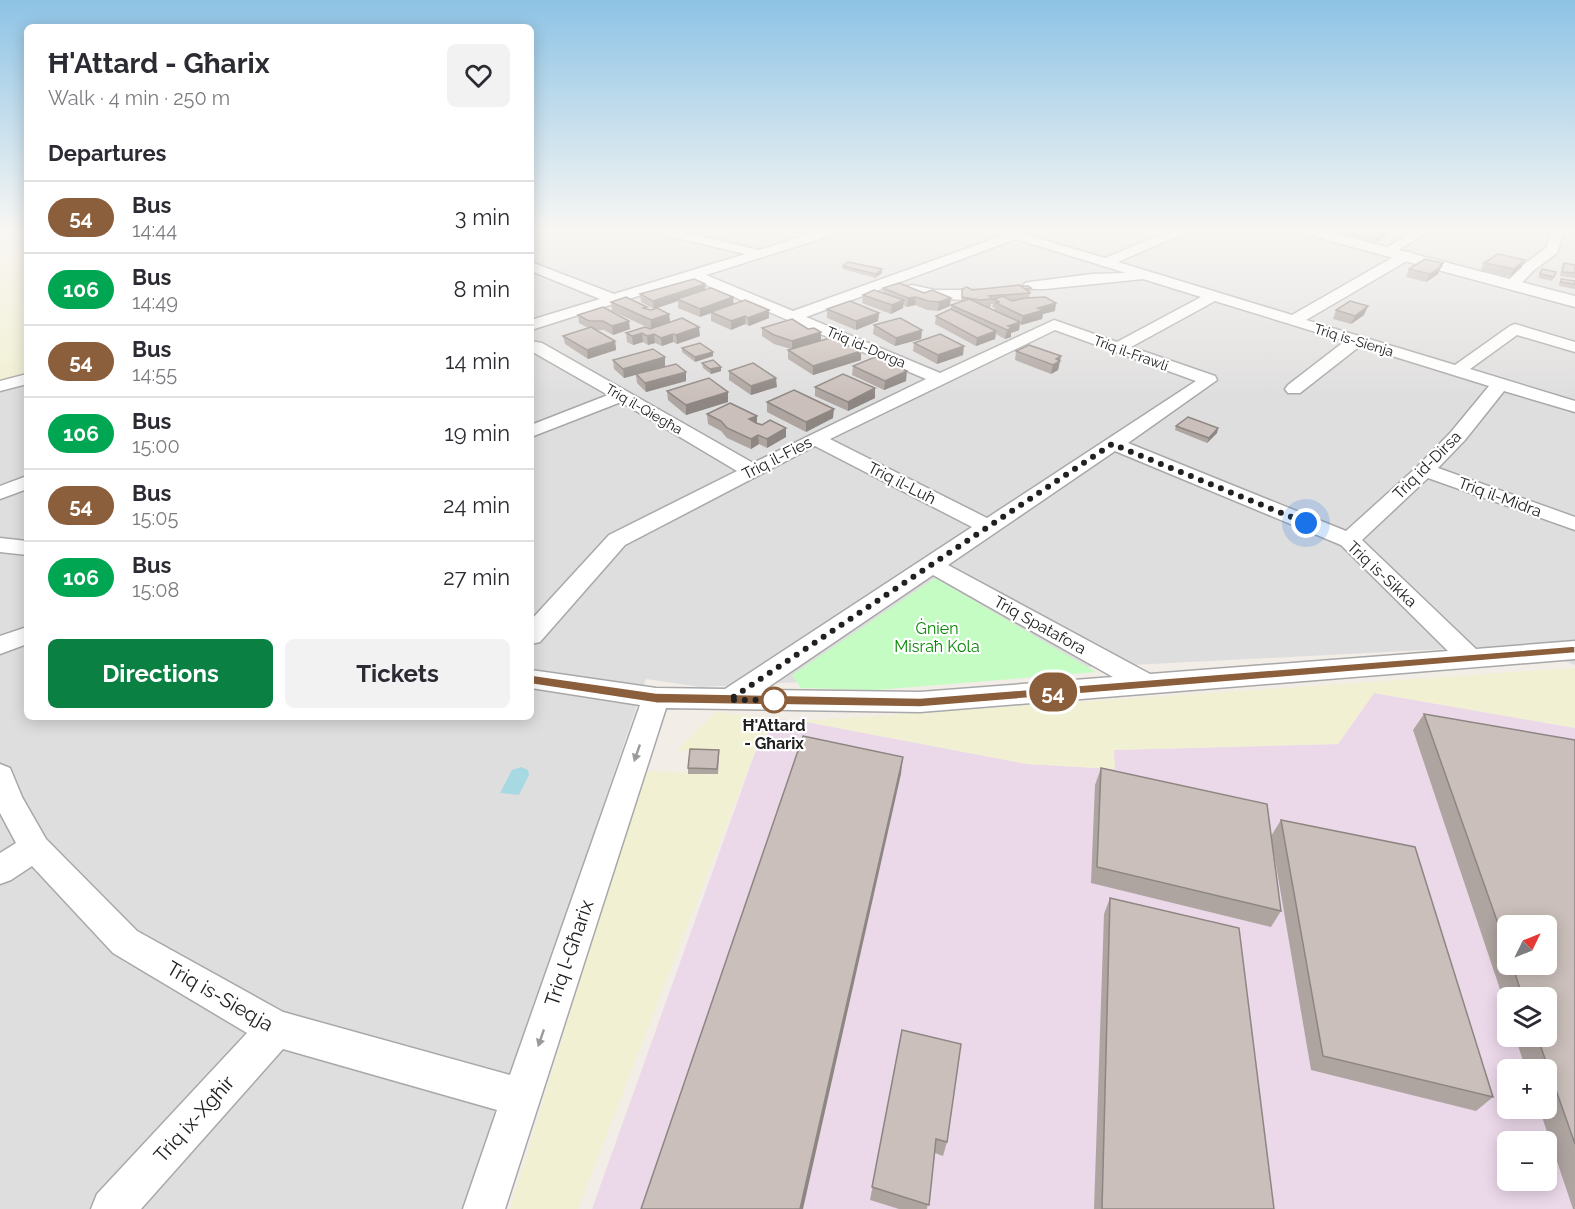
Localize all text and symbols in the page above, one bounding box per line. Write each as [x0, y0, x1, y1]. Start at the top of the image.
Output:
button: heart [447, 44, 510, 107]
text: Ħ'Attard - Għarix [48, 47, 270, 80]
text: Walk · 4 min · 250 m [48, 86, 230, 110]
text: Departures [48, 140, 166, 166]
text: Bus [132, 192, 171, 218]
text: 3 min [455, 204, 510, 230]
text: 54 [69, 205, 93, 230]
text: 14:44 [132, 218, 177, 242]
text: Bus [132, 264, 171, 290]
text: 8 min [454, 276, 510, 302]
text: 106 [63, 277, 99, 302]
text: 14:49 [132, 290, 178, 314]
street label: Triq is-Sienja [1312, 320, 1396, 360]
street label: Triq id-Dorga [824, 323, 908, 371]
street label: Triq il-Frawli [1092, 332, 1170, 374]
text: Bus [132, 336, 171, 362]
text: 14 min [445, 348, 510, 374]
text: 54 [69, 349, 93, 374]
text: 14:55 [132, 362, 177, 386]
street label: Triq il-Qiegħa [603, 381, 685, 437]
text: Bus [132, 408, 171, 434]
text: 19 min [444, 420, 510, 446]
text: 106 [63, 421, 99, 446]
street label: Triq id-Dirsa [1389, 427, 1465, 503]
street label: Triq il-Fies [739, 432, 815, 484]
text: 15:00 [132, 434, 180, 458]
street label: Triq il-Luħ [865, 458, 939, 508]
street label: Triq il-Midra [1456, 473, 1544, 521]
text: Bus [132, 480, 171, 506]
text: 24 min [443, 492, 510, 518]
text: 54 [69, 493, 93, 518]
text: 15:05 [132, 506, 178, 530]
your location [1291, 508, 1321, 538]
street label: Triq is-Sikka [1343, 537, 1421, 611]
text: Bus [132, 552, 171, 578]
text: 27 min [443, 564, 510, 590]
text: 106 [63, 565, 99, 590]
text: 15:08 [132, 578, 179, 602]
street label: Triq Spatafora [991, 592, 1089, 658]
park label: Ġnien Misraħ Kola [894, 618, 980, 656]
button: Directions [48, 639, 273, 708]
button: Tickets [285, 639, 510, 708]
line badge: 54 [1026, 672, 1080, 712]
text: 54 [1041, 680, 1065, 705]
marker: Ħ'Attard - Għarix [761, 687, 787, 713]
place label: Ħ'Attard - Għarix [742, 716, 806, 753]
one-way arrow [631, 744, 641, 762]
street label: Triq l-Għarix [540, 897, 598, 1009]
north arrow [1497, 915, 1557, 975]
map controls [1497, 915, 1557, 1191]
street label: Triq is-Sieqja [162, 956, 278, 1036]
button: layers [1497, 987, 1557, 1047]
one-way arrow [535, 1029, 545, 1047]
button: + [1497, 1059, 1557, 1119]
street label: Triq ix-Xgħir [149, 1071, 239, 1167]
button: − [1497, 1131, 1557, 1191]

